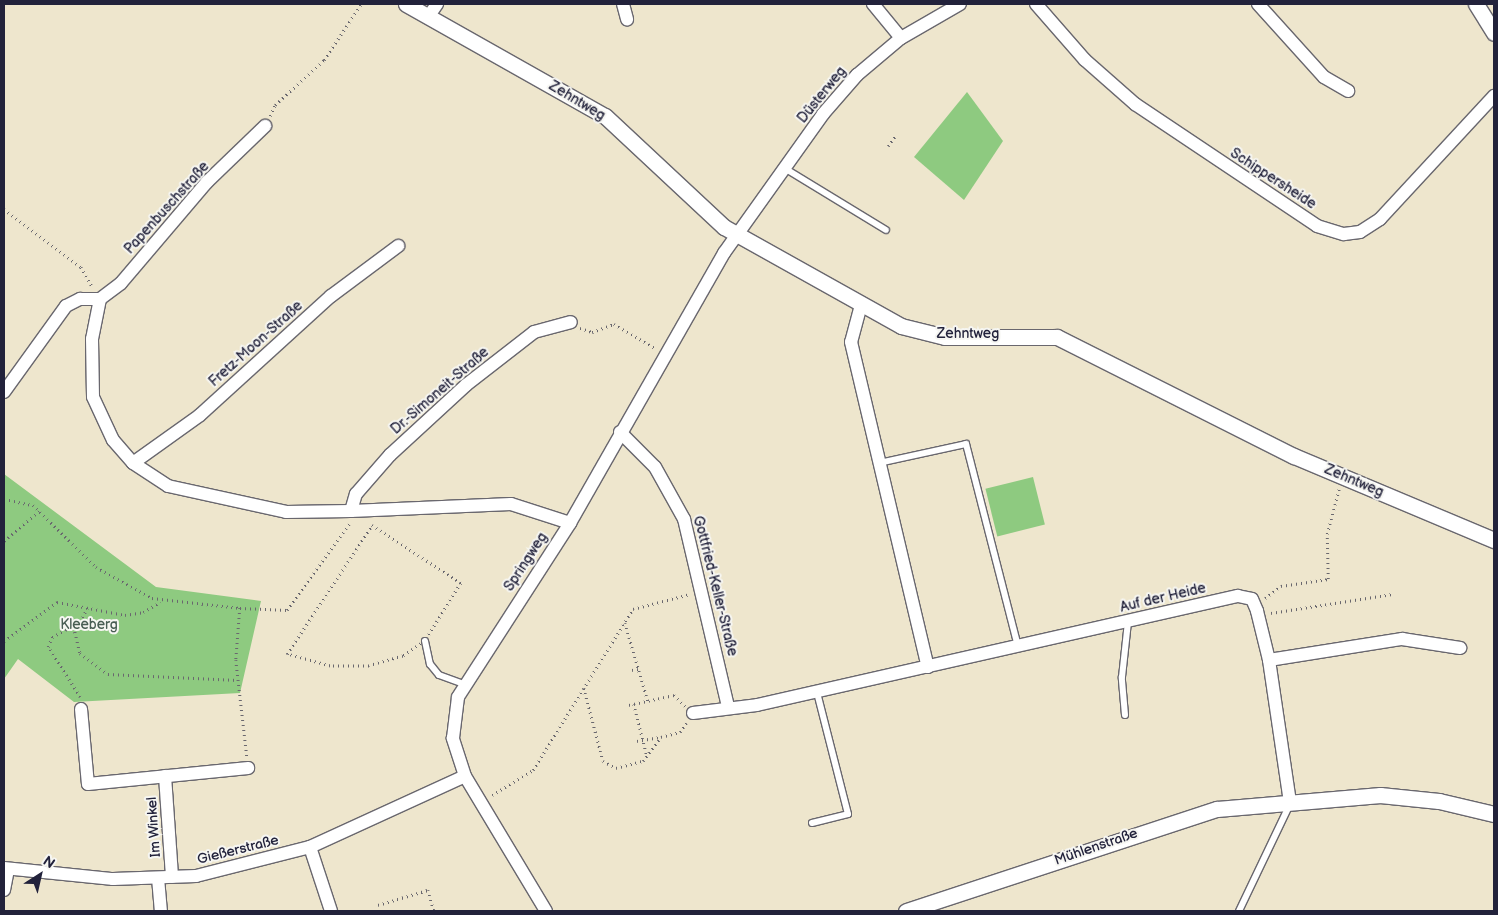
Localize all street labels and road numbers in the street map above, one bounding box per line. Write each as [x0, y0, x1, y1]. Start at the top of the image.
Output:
street label: Düsterweg [794, 63, 850, 127]
street label: Zehntweg [546, 78, 608, 124]
street label: Schippersheide [1227, 145, 1319, 213]
street label: Papenbuschstraße [121, 158, 213, 258]
street label: Fretz-Moon-Straße [206, 298, 306, 390]
street label: Zehntweg [937, 326, 999, 342]
street label: Dr.-Simoneit-Straße [388, 344, 492, 438]
street label: Zehntweg [1322, 461, 1386, 501]
street label: Gottfried-Keller-Straße [689, 514, 741, 658]
street label: Springweg [501, 530, 551, 594]
street label: Auf der Heide [1118, 580, 1208, 616]
street label: Im Winkel [143, 796, 165, 858]
street label: Mühlenstraße [1052, 825, 1140, 869]
street label: Gießerstraße [196, 832, 280, 868]

